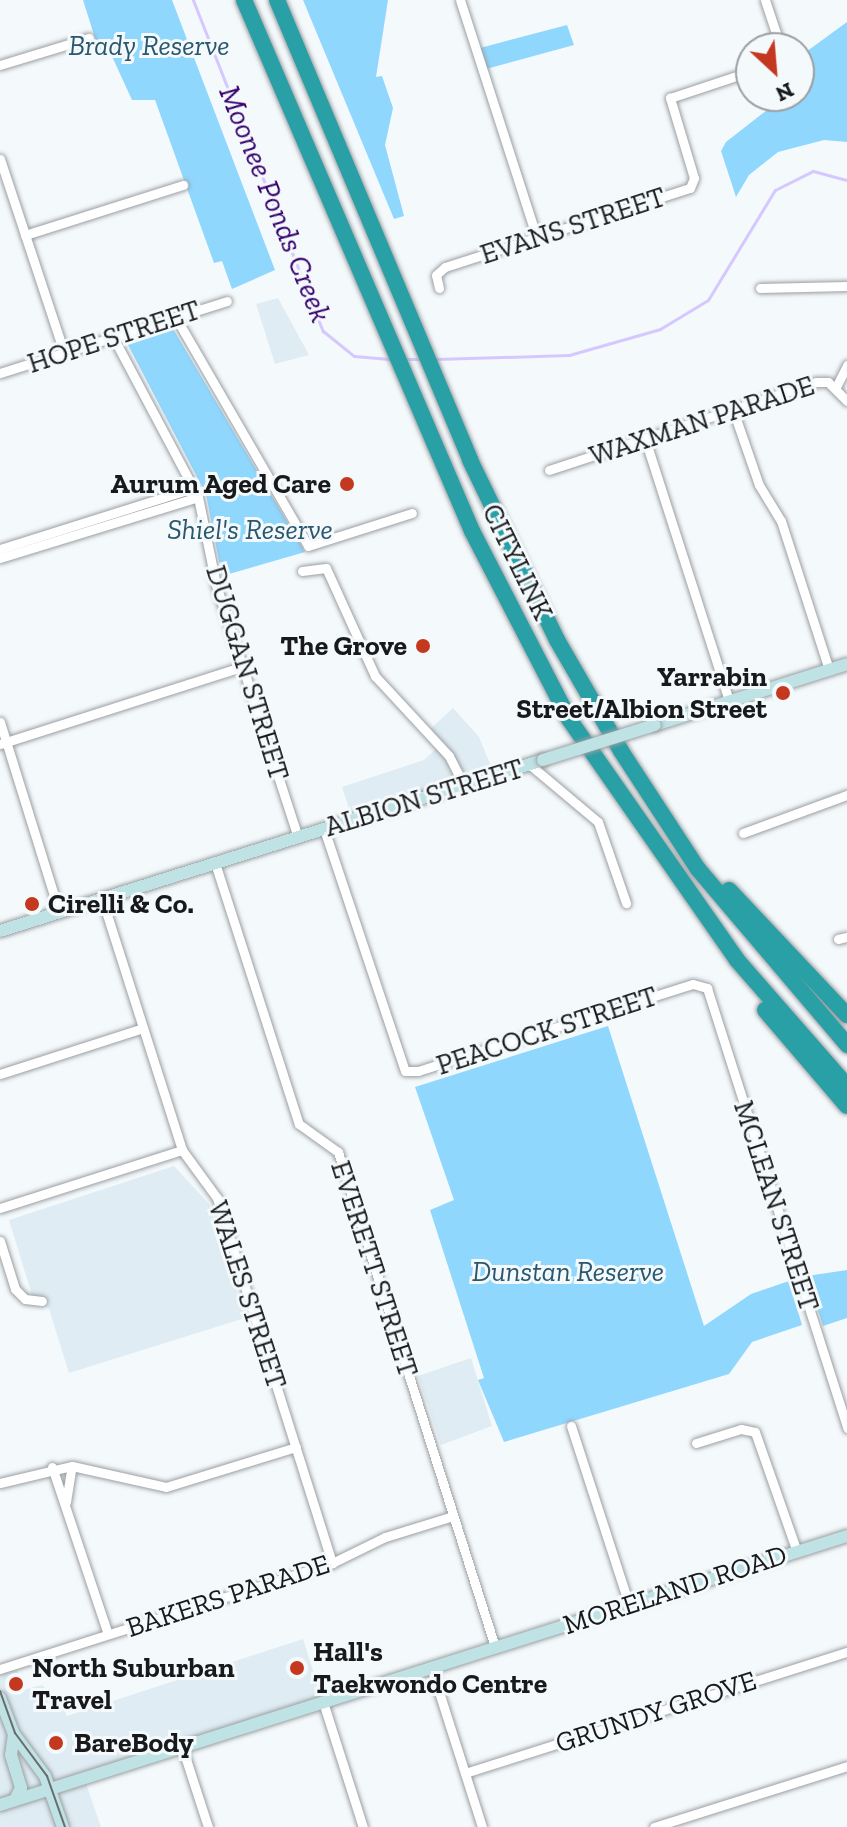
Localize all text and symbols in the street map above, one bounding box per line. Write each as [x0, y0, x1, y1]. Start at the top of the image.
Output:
park label: Brady Reserve [68, 29, 230, 63]
north arrow [735, 32, 815, 112]
text: N [771, 76, 798, 108]
water label: Moonee Ponds Creek [211, 80, 339, 328]
street label: EVANS STREET [476, 180, 670, 272]
street label: HOPE STREET [24, 293, 204, 381]
street label: WAXMAN PARADE [585, 369, 819, 473]
place label: Aurum Aged Care [110, 467, 331, 501]
marker: Aurum Aged Care [338, 475, 356, 493]
street label: CITYLINK [475, 499, 559, 625]
park label: Shiel's Reserve [167, 513, 333, 547]
street label: DUGGAN STREET [198, 562, 296, 784]
place label: The Grove [280, 629, 407, 663]
marker: The Grove [414, 637, 432, 655]
place label: Yarrabin Street/Albion Street [516, 660, 767, 726]
marker: Yarrabin Street/Albion Street [774, 684, 792, 702]
street label: ALBION STREET [321, 752, 527, 844]
place label: Cirelli & Co. [48, 887, 194, 921]
marker: Cirelli & Co. [23, 895, 41, 913]
street label: PEACOCK STREET [432, 979, 662, 1083]
street label: MCLEAN STREET [726, 1097, 826, 1315]
street label: EVERETT STREET [323, 1156, 425, 1382]
street label: WALES STREET [201, 1197, 293, 1393]
park label: Dunstan Reserve [472, 1255, 664, 1289]
street label: MORELAND ROAD [559, 1538, 791, 1642]
street label: BAKERS PARADE [122, 1547, 334, 1645]
place label: Hall's Taekwondo Centre [313, 1635, 547, 1701]
place label: North Suburban Travel [32, 1651, 235, 1717]
marker: Hall's Taekwondo Centre [288, 1659, 306, 1677]
street label: GRUNDY GROVE [551, 1664, 761, 1760]
marker: North Suburban Travel [7, 1675, 25, 1693]
place label: BareBody [74, 1726, 194, 1760]
marker: BareBody [45, 1732, 67, 1754]

